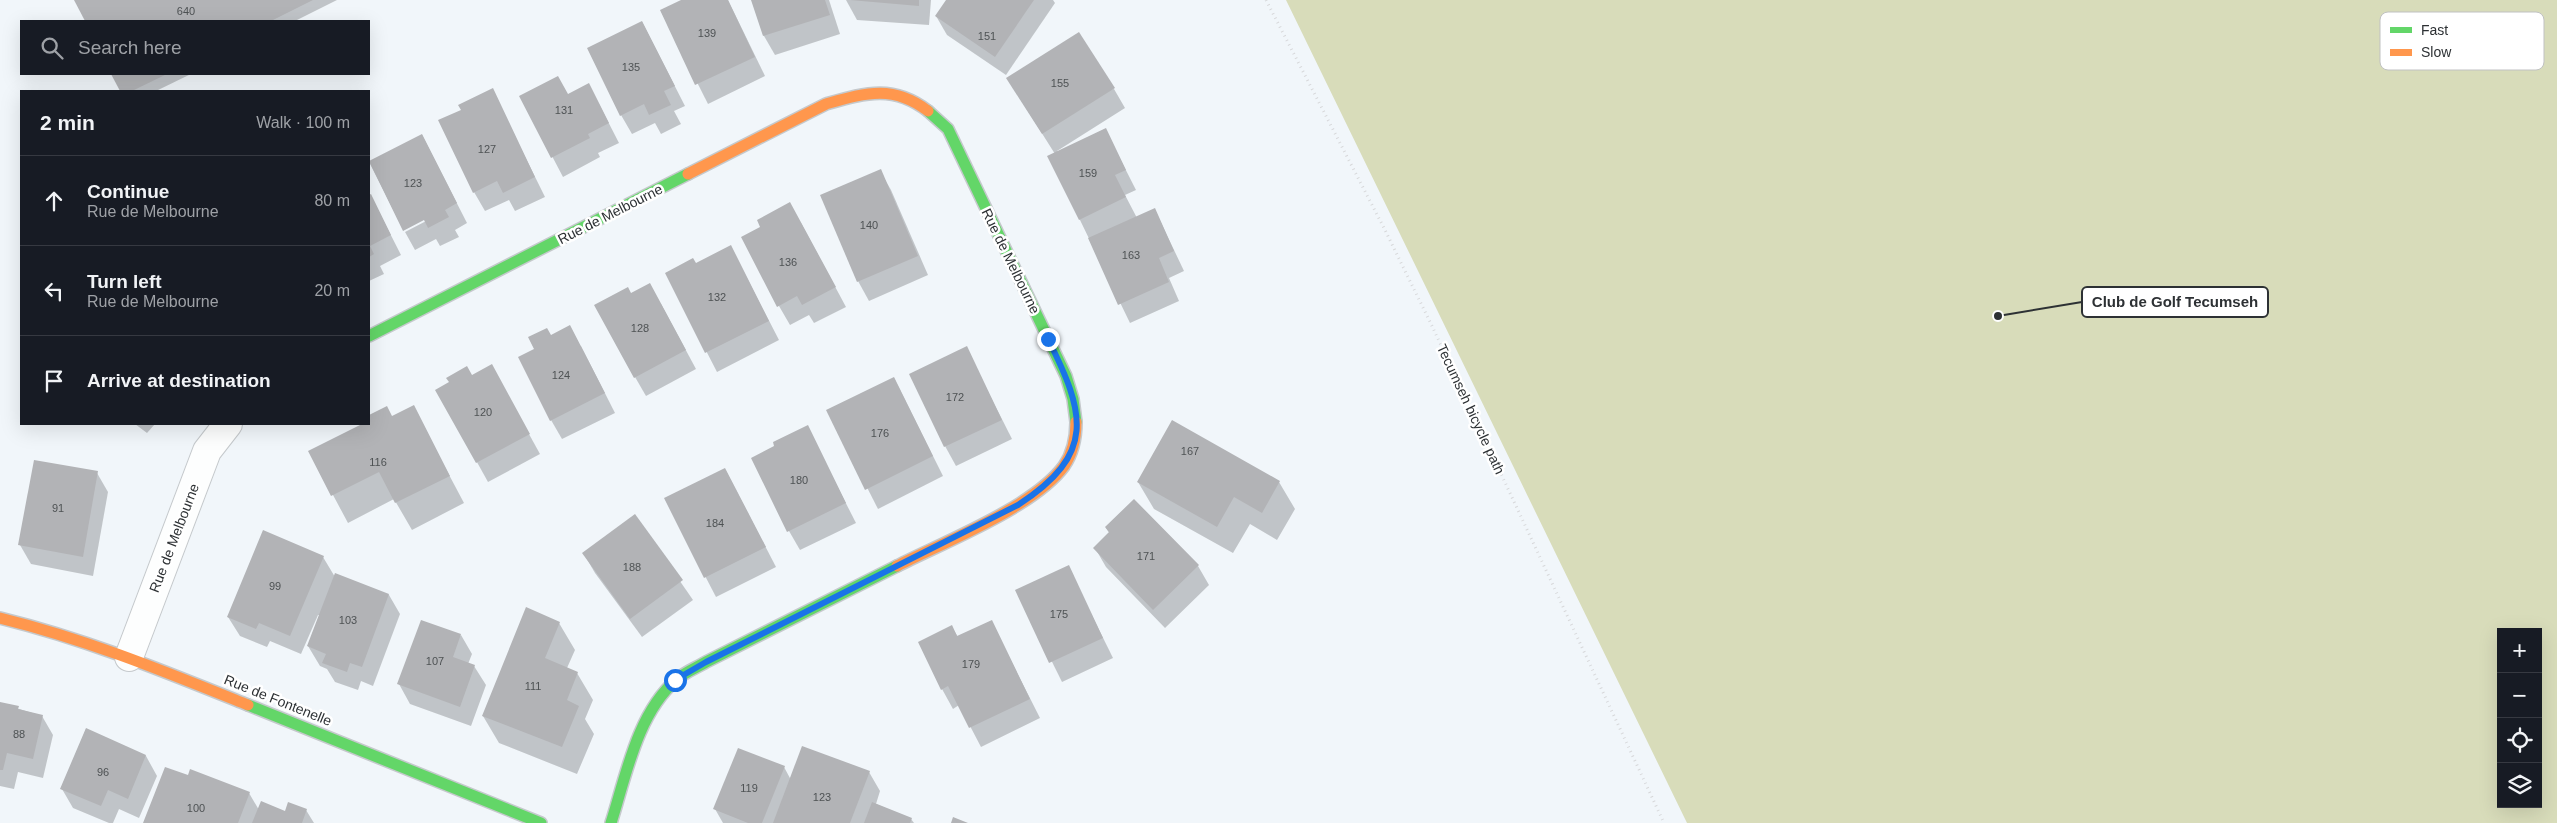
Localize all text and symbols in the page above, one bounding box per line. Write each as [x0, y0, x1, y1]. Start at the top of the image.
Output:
house number: 640 [177, 5, 195, 17]
legend [2380, 12, 2544, 70]
search box [20, 20, 370, 75]
text: Fast [2421, 22, 2448, 38]
house number: 139 [698, 27, 716, 39]
house number: 151 [978, 30, 996, 42]
icon: search [38, 34, 66, 62]
text: Search here [78, 37, 182, 58]
text: Slow [2421, 44, 2452, 60]
house number: 135 [622, 61, 640, 73]
house number: 155 [1051, 77, 1069, 89]
house number: 131 [555, 104, 573, 116]
text: 2 min [40, 111, 95, 134]
text: Walk · 100 m [256, 114, 350, 131]
house number: 127 [478, 143, 496, 155]
house number: 159 [1079, 167, 1097, 179]
house number: 123 [404, 177, 422, 189]
text: Continue [87, 181, 169, 202]
street label: Rue de Melbourne [555, 181, 665, 247]
icon: ahead [40, 187, 68, 215]
text: 80 m [314, 192, 350, 209]
text: Rue de Melbourne [87, 203, 219, 220]
street label: Rue de Melbourne [979, 206, 1044, 316]
house number: 140 [860, 219, 878, 231]
house number: 163 [1122, 249, 1140, 261]
house number: 136 [779, 256, 797, 268]
text: Turn left [87, 271, 162, 292]
icon: left [40, 277, 68, 305]
text: 20 m [314, 282, 350, 299]
callout: Club de Golf Tecumseh [2082, 287, 2268, 317]
house number: 132 [708, 291, 726, 303]
text: Rue de Melbourne [87, 293, 219, 310]
text: Club de Golf Tecumseh [2092, 293, 2258, 310]
house number: 128 [631, 322, 649, 334]
route end [1037, 328, 1060, 351]
street label: Tecumseh bicycle path [1434, 341, 1508, 477]
icon: arrive [40, 367, 68, 395]
house number: 124 [552, 369, 570, 381]
text: Arrive at destination [87, 370, 271, 391]
house number: 172 [946, 391, 964, 403]
house number: 120 [474, 406, 492, 418]
house number: 176 [871, 427, 889, 439]
house number: 167 [1181, 445, 1199, 457]
house number: 116 [369, 456, 387, 468]
house number: 180 [790, 474, 808, 486]
street label: Rue de Melbourne [146, 481, 202, 595]
house number: 91 [52, 502, 64, 514]
house number: 184 [706, 517, 724, 529]
house number: 171 [1137, 550, 1155, 562]
house number: 188 [623, 561, 641, 573]
house number: 99 [269, 580, 281, 592]
house number: 175 [1050, 608, 1068, 620]
house number: 103 [339, 614, 357, 626]
map controls [2497, 628, 2542, 808]
button: + [2497, 628, 2542, 673]
house number: 107 [426, 655, 444, 667]
house number: 179 [962, 658, 980, 670]
route start [664, 669, 687, 692]
street label: Rue de Fontenelle [222, 671, 334, 729]
button: − [2497, 673, 2542, 718]
house number: 111 [525, 680, 541, 692]
button: locate [2497, 718, 2542, 763]
house number: 88 [13, 728, 25, 740]
button: layers [2497, 763, 2542, 808]
house number: 96 [97, 766, 109, 778]
house number: 119 [740, 782, 758, 794]
house number: 123 [813, 791, 831, 803]
house number: 100 [187, 802, 205, 814]

